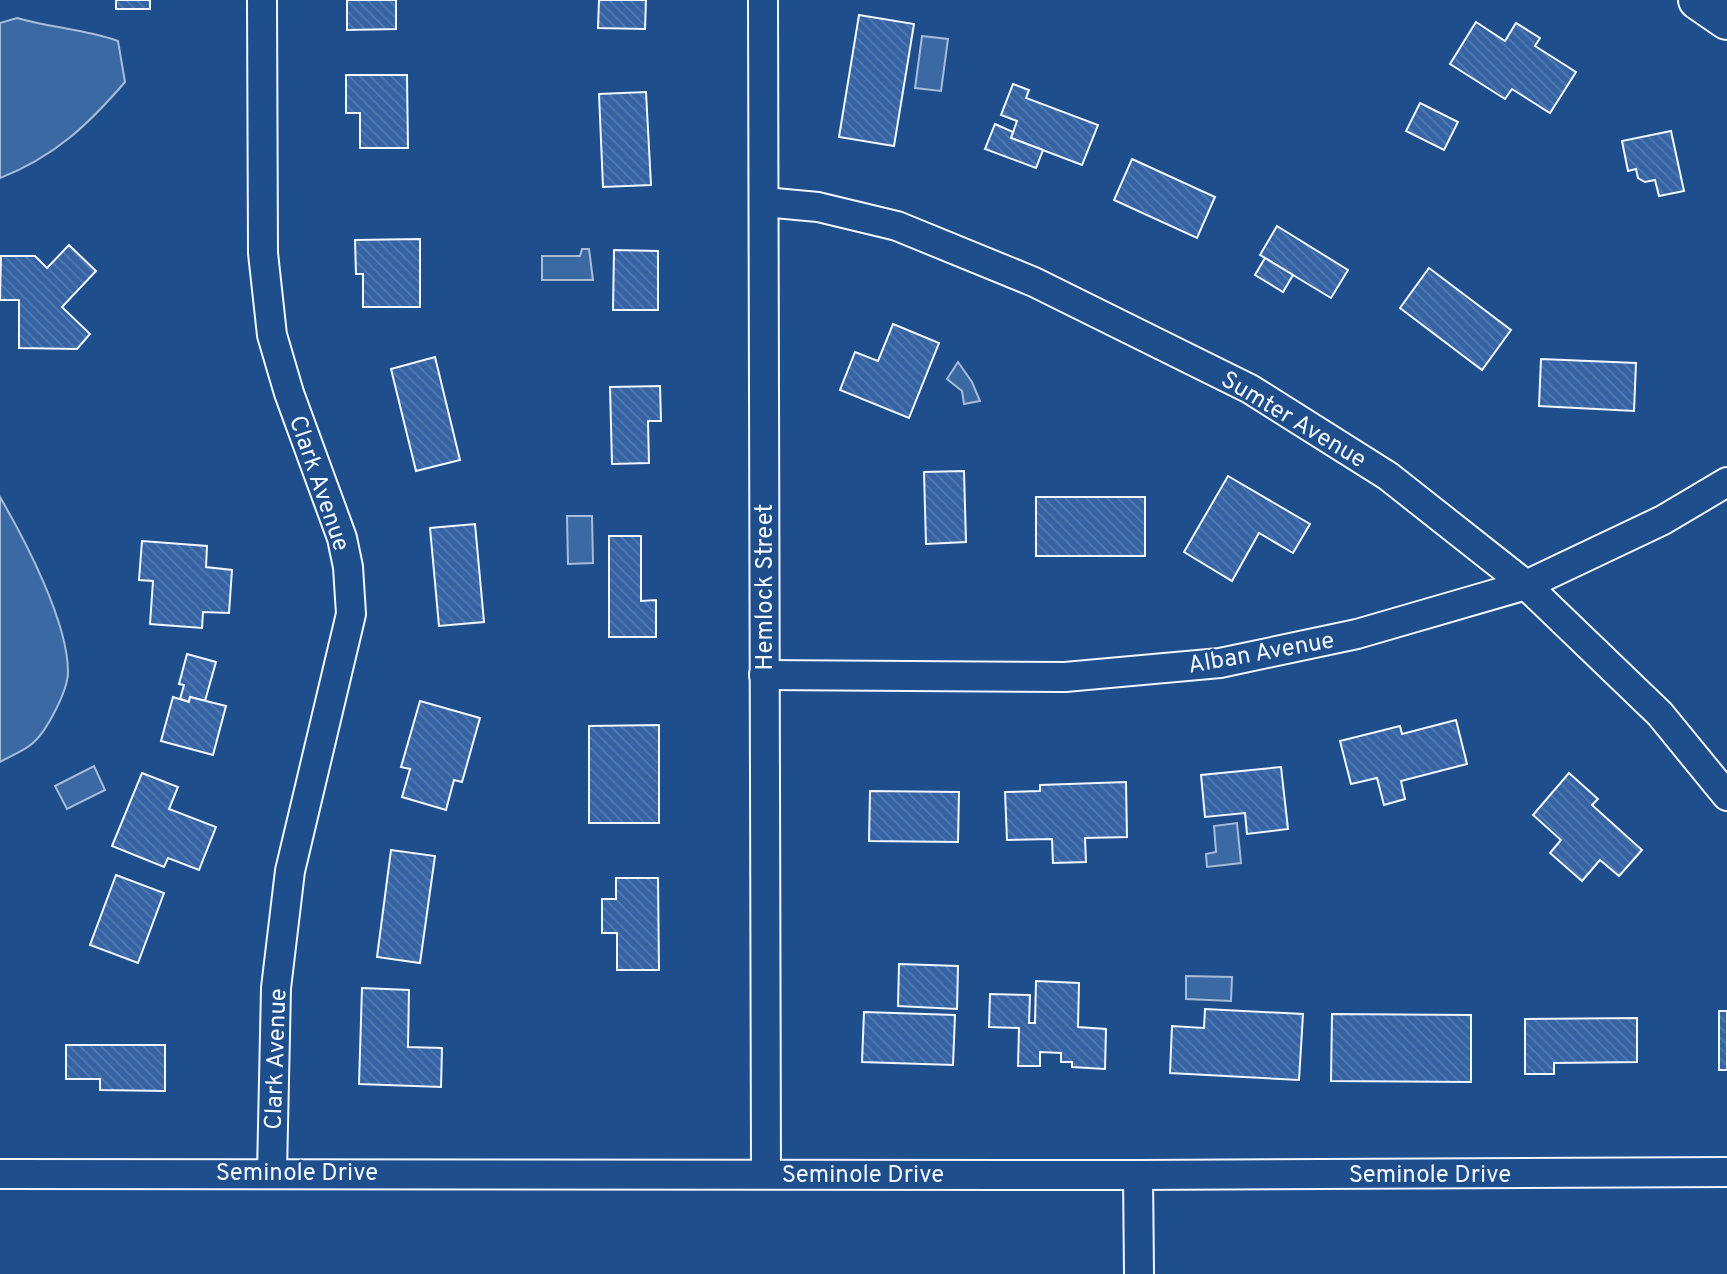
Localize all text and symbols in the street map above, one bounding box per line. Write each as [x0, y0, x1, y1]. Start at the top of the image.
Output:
street label: Sumter Avenue [1215, 366, 1371, 476]
street label: Clark Avenue [281, 412, 355, 555]
street label: Hemlock Street [751, 504, 781, 670]
street label: Alban Avenue [1186, 626, 1337, 682]
street label: Clark Avenue [260, 988, 294, 1130]
street label: Seminole Drive [216, 1159, 378, 1189]
street label: Seminole Drive [782, 1161, 944, 1191]
street label: Seminole Drive [1349, 1161, 1511, 1191]

